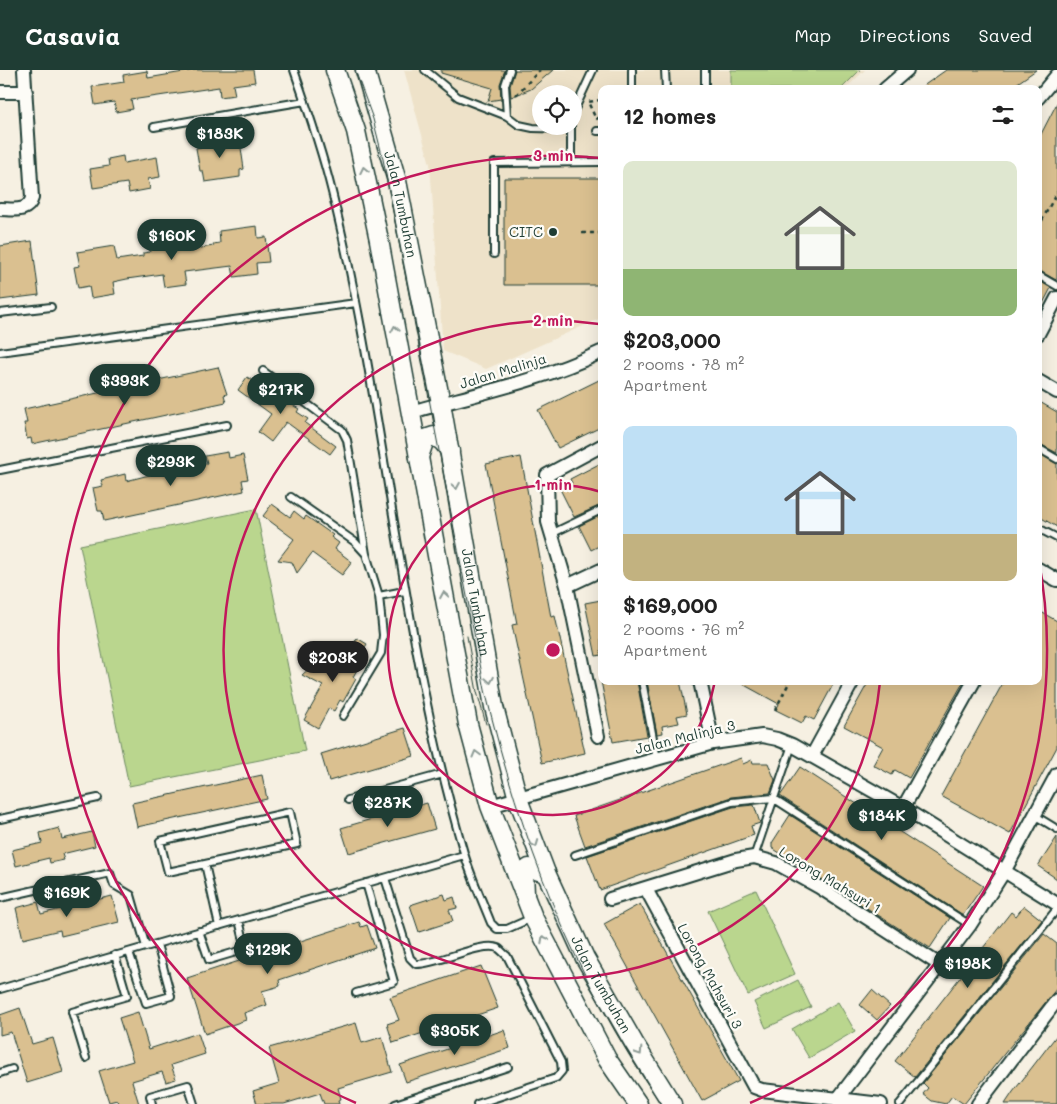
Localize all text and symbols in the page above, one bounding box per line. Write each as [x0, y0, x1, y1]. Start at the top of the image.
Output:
text: Casavia [25, 20, 120, 51]
text: Map [794, 23, 831, 47]
text: Directions [859, 23, 951, 47]
text: Saved [979, 23, 1032, 47]
map controls [532, 85, 582, 135]
button: locate [532, 85, 582, 135]
icon: filters [989, 101, 1017, 129]
text: 12 homes [623, 102, 716, 129]
pin: $183K [185, 116, 255, 159]
text: $183K [196, 122, 244, 143]
text: 3 min [533, 145, 573, 165]
street label: Jalan Tumbuhan [380, 149, 422, 259]
one-way arrow [359, 165, 370, 174]
icon: home [775, 193, 865, 283]
pin: $160K [137, 218, 207, 261]
place label: CITC [509, 222, 543, 241]
text: $160K [148, 224, 196, 245]
marker: CITC [547, 226, 559, 238]
text: 2 min [533, 310, 573, 330]
one-way arrow [390, 325, 401, 334]
text: $203,000 [623, 326, 721, 353]
street label: Jalan Malinja [457, 348, 549, 393]
text: 2 rooms · 78 m² [623, 353, 744, 374]
pin: $393K [90, 364, 160, 406]
text: $393K [100, 369, 150, 390]
pin: $217K [246, 372, 316, 415]
text: Apartment [623, 374, 708, 395]
text: $217K [258, 378, 304, 399]
pin: $293K [136, 444, 206, 487]
text: $293K [147, 450, 195, 471]
icon: home [775, 458, 865, 548]
text: 1 min [534, 474, 572, 494]
one-way arrow [450, 481, 460, 490]
street label: Jalan Tumbuhan [458, 547, 495, 657]
one-way arrow [440, 591, 450, 600]
text: $169,000 [623, 591, 718, 618]
text: 2 rooms · 76 m² [623, 618, 744, 639]
text: Apartment [623, 639, 708, 660]
pin: $203K [298, 640, 368, 683]
centre of rings [544, 641, 562, 659]
text: $203K [308, 646, 358, 667]
one-way arrow [484, 676, 494, 685]
street label: Jalan Malinja 3 [633, 715, 737, 758]
one-way arrow [471, 750, 482, 759]
pin: $287K [353, 786, 423, 828]
text: $287K [364, 791, 412, 812]
pin: $184K [847, 798, 917, 841]
text: $184K [858, 804, 906, 825]
one-way arrow [529, 840, 539, 848]
street label: Lorong Mahsuri 1 [776, 842, 885, 917]
pin: $169K [32, 876, 102, 918]
text: $169K [44, 881, 90, 902]
street label: Lorong Mahsuri 3 [674, 920, 747, 1032]
pin: $129K [233, 932, 303, 975]
street label: Jalan Tumbuhan [567, 933, 636, 1036]
one-way arrow [540, 935, 550, 944]
text: $129K [245, 938, 291, 959]
pin: $198K [933, 946, 1003, 989]
text: $198K [944, 952, 992, 973]
pin: $305K [420, 1014, 490, 1056]
text: $305K [430, 1019, 480, 1040]
one-way arrow [633, 1046, 642, 1055]

